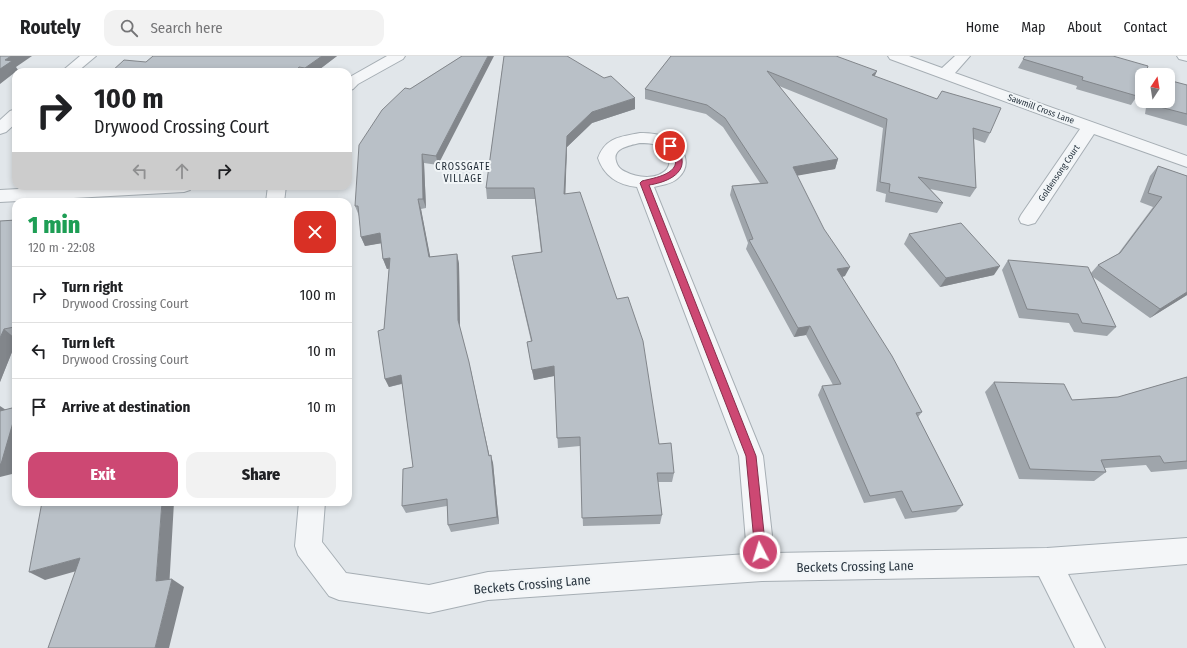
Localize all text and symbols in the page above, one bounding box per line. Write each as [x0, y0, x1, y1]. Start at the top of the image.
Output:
search box [104, 10, 384, 46]
text: Routely [20, 16, 80, 39]
icon: search [118, 17, 140, 39]
text: Search here [150, 19, 223, 37]
text: Home [966, 19, 999, 36]
text: Map [1021, 19, 1045, 36]
text: About [1067, 19, 1102, 36]
text: Contact [1124, 19, 1167, 36]
north arrow [1135, 68, 1175, 108]
map controls [1135, 68, 1175, 108]
text: 100 m [94, 82, 164, 115]
icon: right [28, 84, 80, 136]
street label: Sawmill Cross Lane [1006, 92, 1076, 126]
text: Drywood Crossing Court [94, 116, 269, 138]
pin [653, 129, 687, 163]
icon: arrive [659, 135, 681, 157]
street label: Goldensong Court [1036, 143, 1082, 203]
icon: left [129, 160, 151, 182]
icon: ahead [171, 160, 193, 182]
icon: right [213, 160, 235, 182]
district label: CROSSGATE VILLAGE [435, 161, 491, 185]
text: 1 min [28, 211, 80, 239]
button: close [294, 211, 336, 253]
text: 120 m · 22:08 [28, 240, 95, 255]
text: Turn right [62, 278, 123, 296]
icon: right [28, 284, 50, 306]
text: 100 m [299, 286, 336, 304]
text: Drywood Crossing Court [62, 296, 189, 311]
text: Turn left [62, 334, 115, 352]
icon: left [28, 340, 50, 362]
text: 10 m [307, 342, 336, 360]
text: Drywood Crossing Court [62, 352, 189, 367]
icon: arrive [28, 396, 50, 418]
text: Arrive at destination [62, 398, 190, 416]
text: 10 m [307, 398, 336, 416]
button: Exit [28, 452, 178, 498]
button: Share [186, 452, 336, 498]
position arrow [739, 531, 781, 573]
street label: Beckets Crossing Lane [796, 558, 914, 575]
street label: Beckets Crossing Lane [473, 572, 591, 597]

